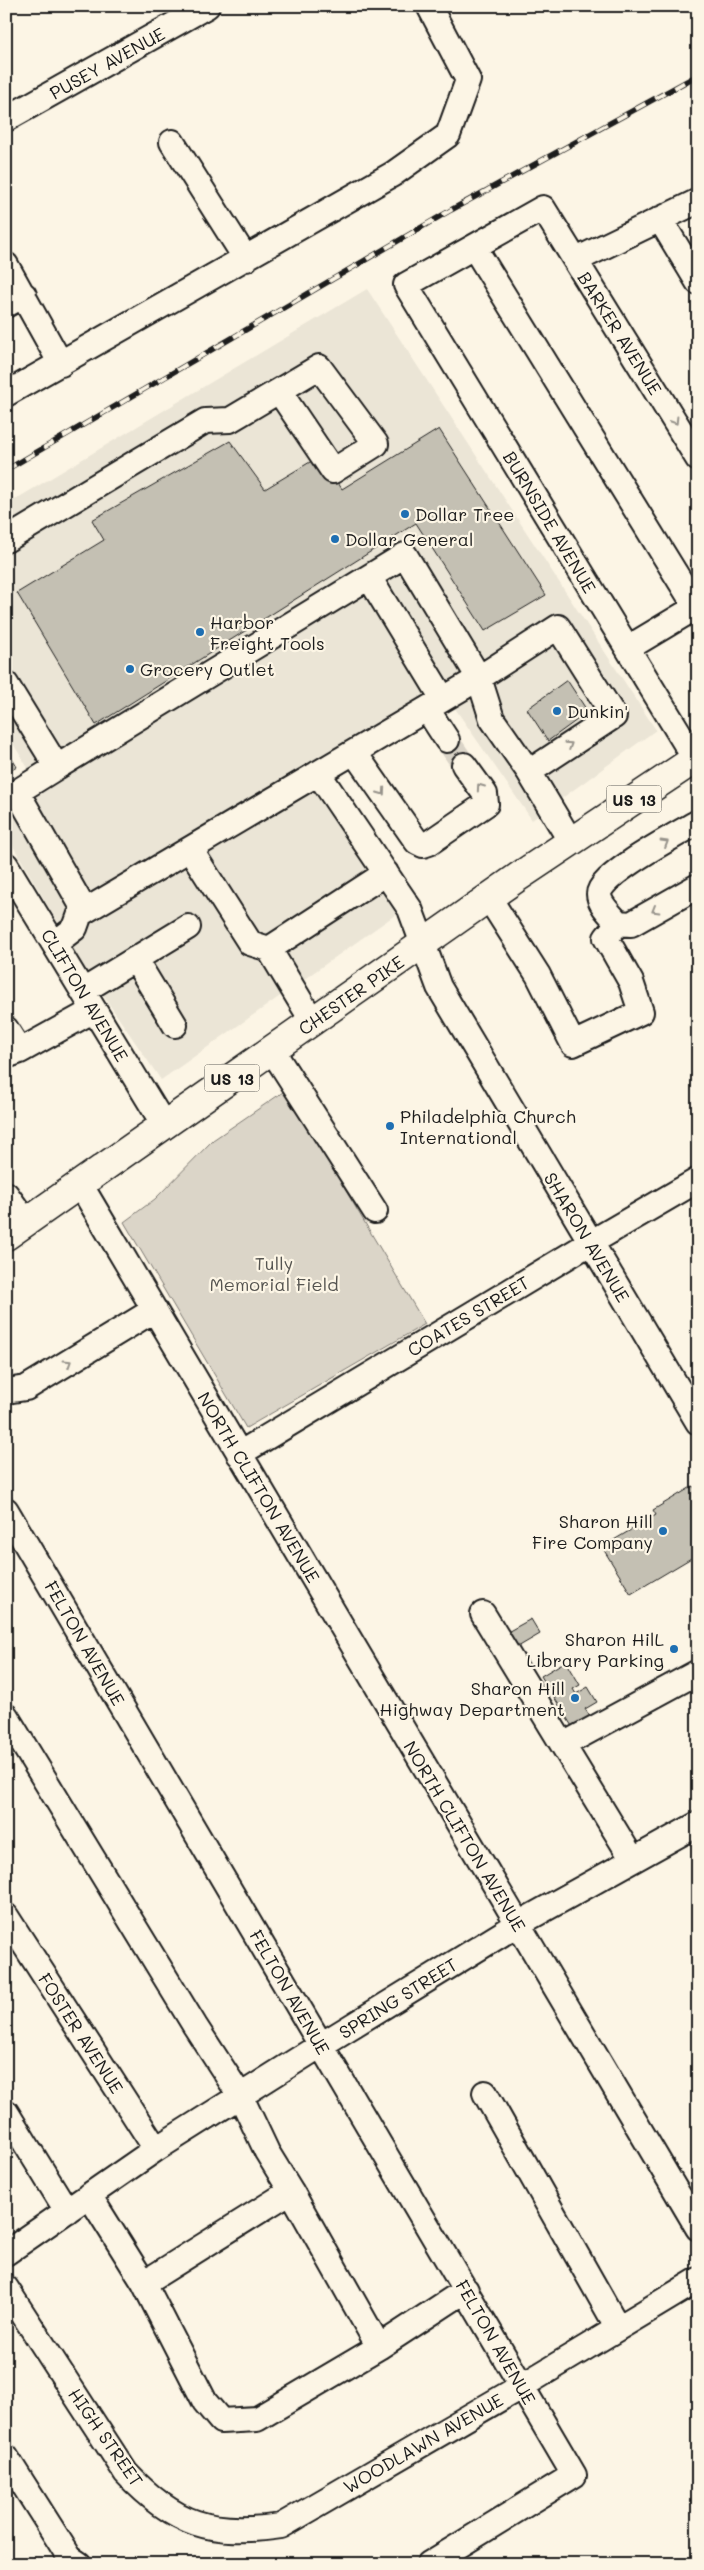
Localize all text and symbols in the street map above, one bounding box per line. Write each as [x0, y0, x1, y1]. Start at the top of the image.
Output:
street label: PUSEY AVENUE [45, 21, 169, 105]
street label: BARKER AVENUE [572, 267, 668, 399]
one-way arrow [668, 416, 678, 425]
street label: BURNSIDE AVENUE [498, 447, 602, 597]
place label: Dollar Tree [415, 502, 514, 526]
marker: Dollar Tree [399, 508, 411, 520]
place label: Dollar General [345, 527, 473, 551]
marker: Dollar General [329, 533, 341, 545]
place label: Harbor Freight Tools [210, 610, 325, 655]
marker: Harbor Freight Tools [194, 626, 206, 638]
place label: Grocery Outlet [140, 657, 275, 681]
marker: Grocery Outlet [124, 663, 136, 675]
place label: Dunkin' [567, 699, 628, 723]
marker: Dunkin' [551, 705, 563, 717]
one-way arrow [564, 742, 573, 751]
one-way arrow [477, 783, 486, 793]
one-way arrow [376, 786, 385, 796]
road number: US 13 [606, 786, 662, 812]
one-way arrow [659, 839, 668, 849]
one-way arrow [652, 904, 661, 914]
street label: CLIFTON AVENUE [36, 924, 134, 1066]
street label: CHESTER PIKE [293, 950, 409, 1040]
road number: US 13 [204, 1064, 260, 1092]
place label: Philadelphia Church International [400, 1104, 576, 1149]
marker: Philadelphia Church International [384, 1120, 396, 1132]
street label: SHARON AVENUE [539, 1168, 635, 1306]
park label: Tully Memorial Field [209, 1251, 339, 1296]
street label: COATES STREET [403, 1270, 533, 1362]
one-way arrow [62, 1359, 71, 1369]
street label: NORTH CLIFTON AVENUE [192, 1387, 326, 1587]
place label: Sharon Hill Fire Company [532, 1509, 653, 1554]
marker: Sharon Hill Fire Company [657, 1525, 669, 1537]
street label: FELTON AVENUE [40, 1576, 130, 1710]
place label: Sharon HilL Library Parking [526, 1627, 665, 1672]
marker: Sharon HilL Library Parking [668, 1643, 680, 1655]
place label: Sharon Hill Highway Department [380, 1676, 565, 1721]
marker: Sharon Hill Highway Department [569, 1692, 581, 1704]
street label: NORTH CLIFTON AVENUE [398, 1736, 532, 1936]
street label: FELTON AVENUE [245, 1925, 335, 2059]
street label: SPRING STREET [334, 1952, 462, 2044]
street label: FOSTER AVENUE [33, 1968, 129, 2098]
street label: FELTON AVENUE [451, 2275, 541, 2409]
street label: HIGH STREET [63, 2383, 149, 2491]
street label: WOODLAWN AVENUE [339, 2387, 507, 2499]

